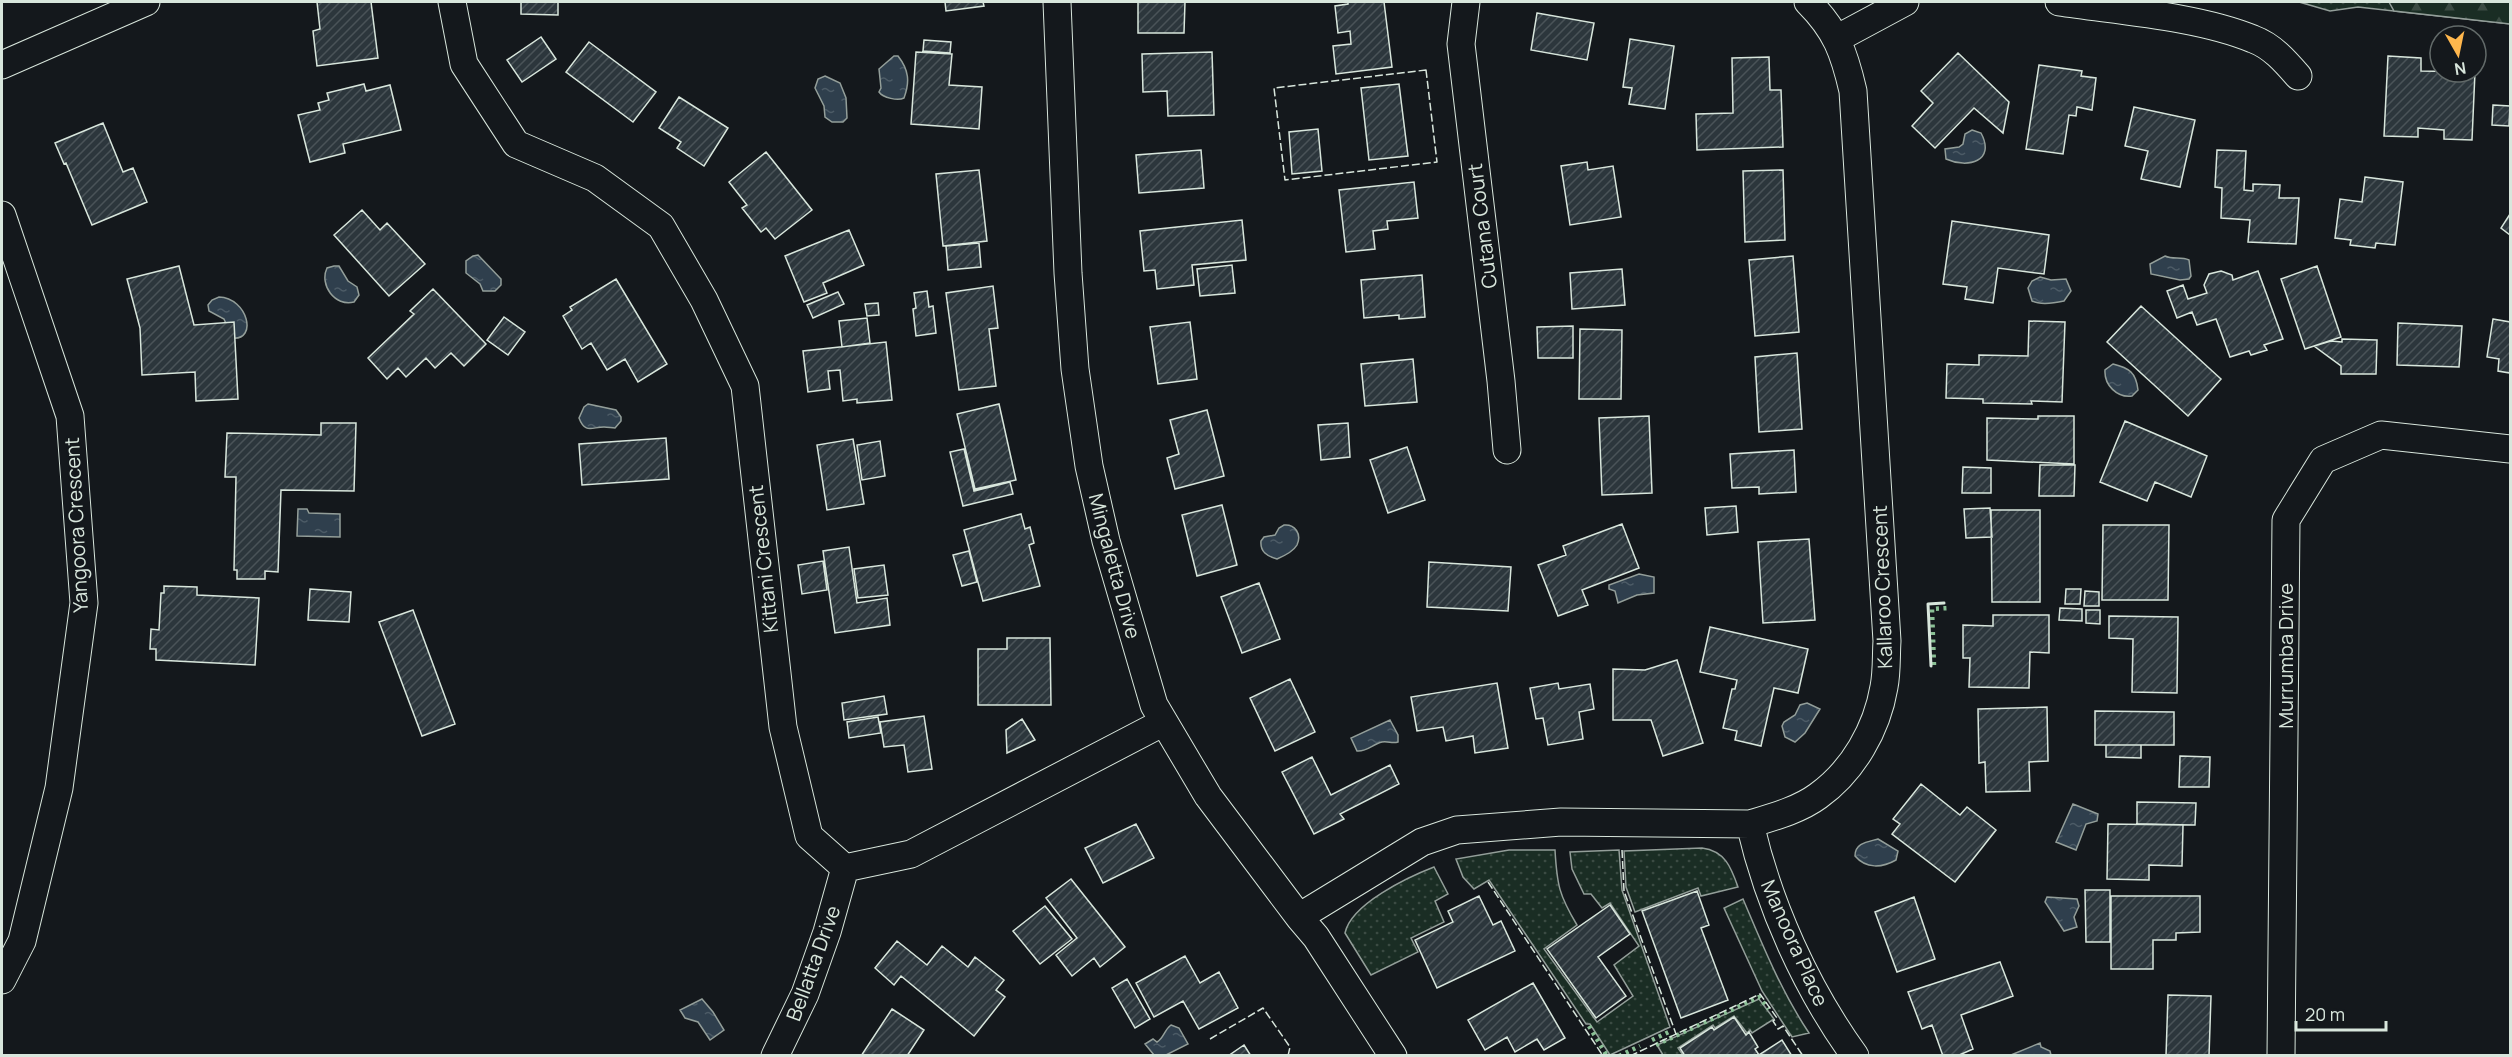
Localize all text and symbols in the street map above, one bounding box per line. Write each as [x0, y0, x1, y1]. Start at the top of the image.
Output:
north arrow [2428, 24, 2488, 84]
text: N [2453, 57, 2468, 81]
street label: Cutana Court [1461, 162, 1503, 290]
street label: Yangoora Crescent [58, 437, 94, 613]
street label: Kittani Crescent [742, 484, 784, 634]
street label: Mingaletta Drive [1083, 490, 1147, 642]
street label: Kallaroo Crescent [1866, 505, 1898, 669]
street label: Murrumba Drive [2272, 583, 2299, 729]
street label: Manoora Place [1755, 876, 1835, 1010]
street label: Bellatta Drive [780, 901, 846, 1025]
scale bar [2296, 994, 2386, 1032]
text: 20 m [2305, 1002, 2345, 1026]

